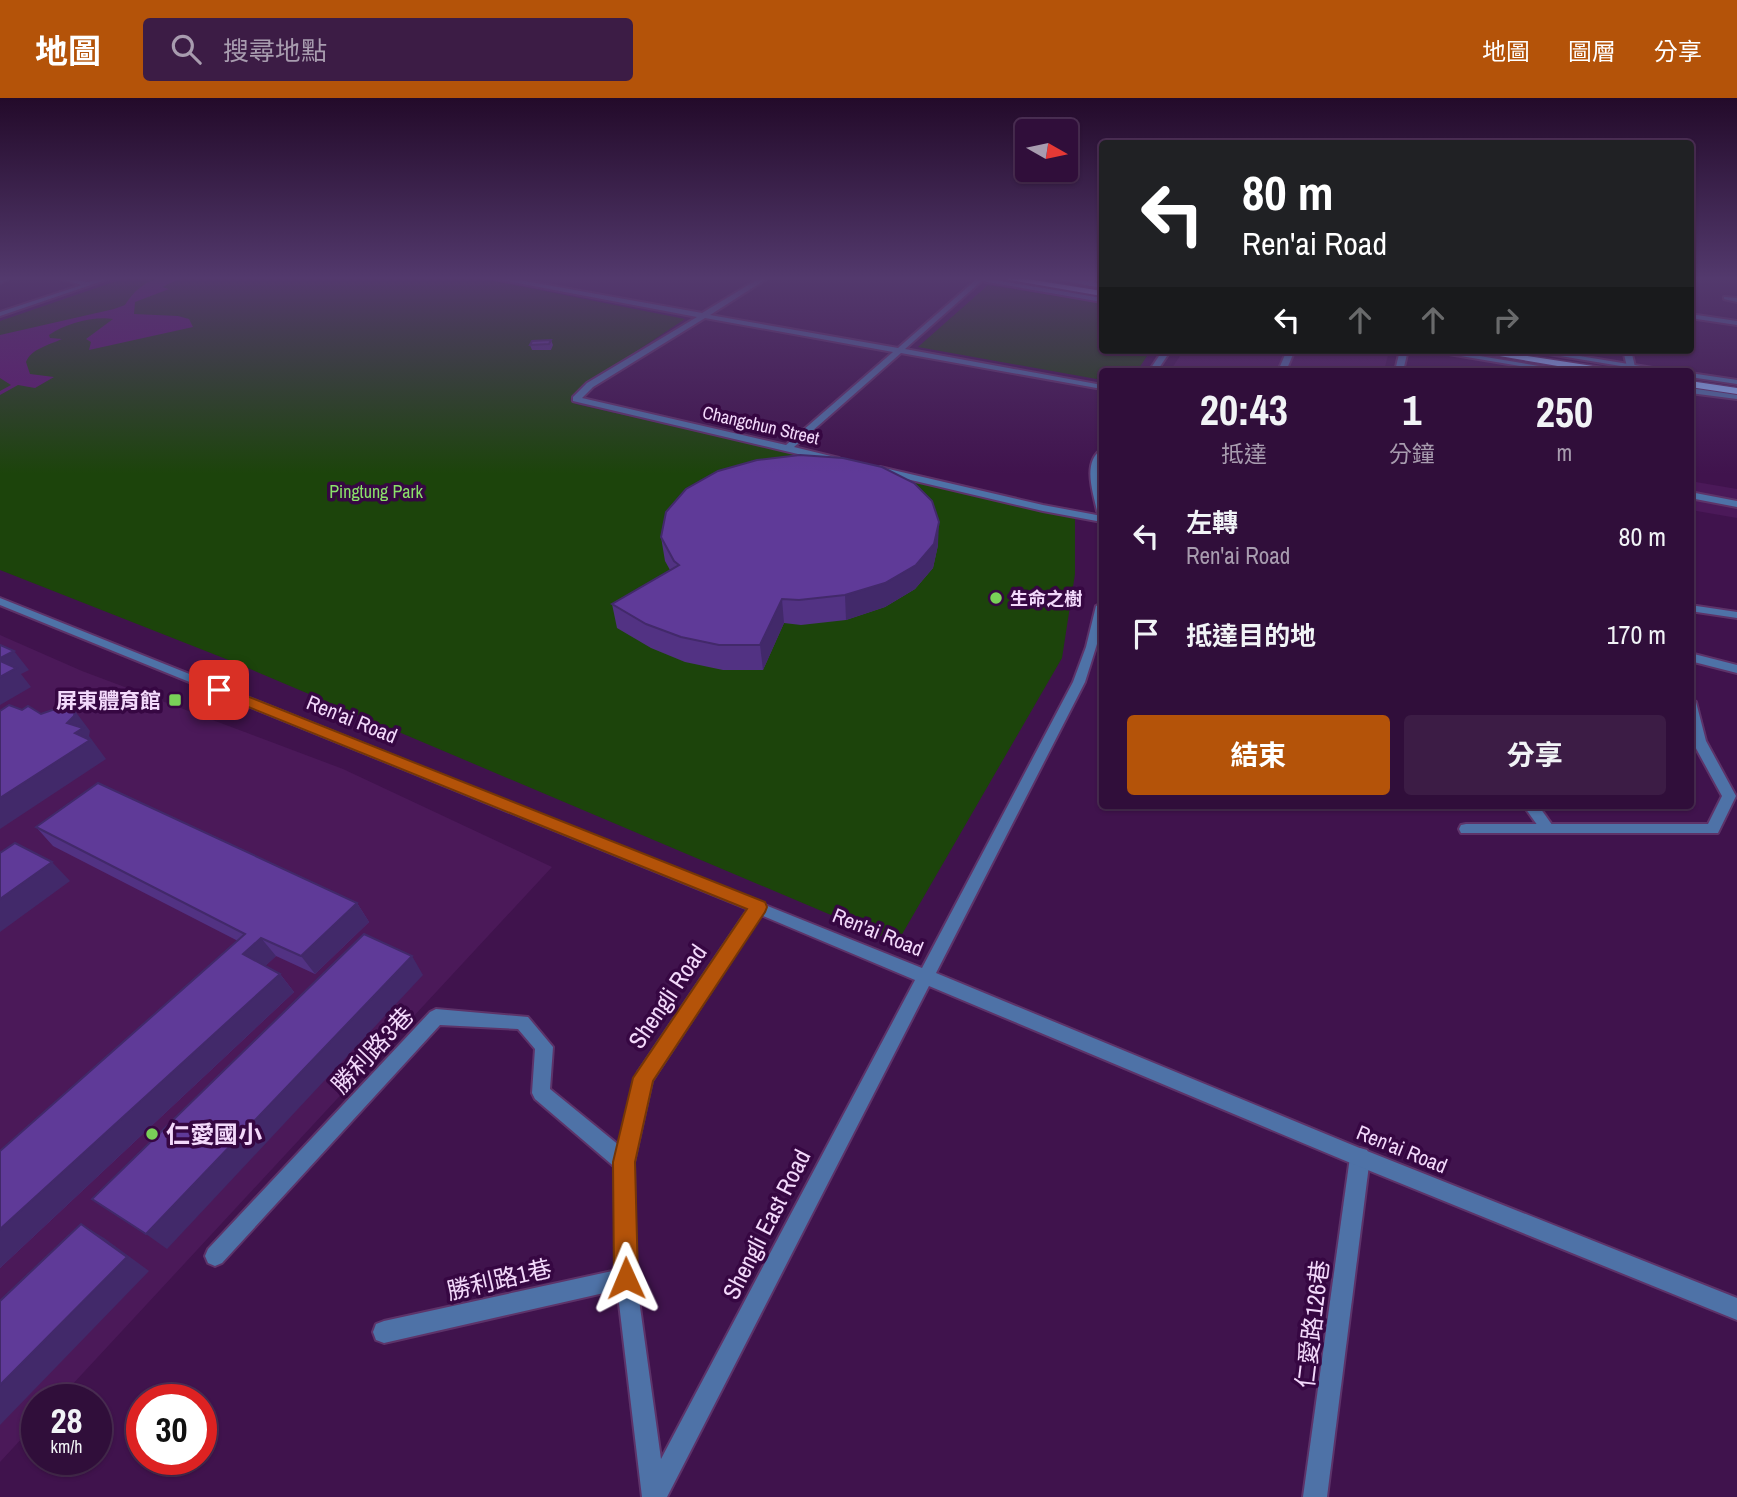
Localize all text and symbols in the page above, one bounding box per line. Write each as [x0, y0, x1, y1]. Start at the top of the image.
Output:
search box [143, 18, 633, 81]
text: 地圖 [35, 29, 101, 73]
icon: search [167, 30, 205, 68]
text: 搜尋地點 [223, 33, 327, 68]
text: 地圖 [1482, 35, 1530, 67]
text: 圖層 [1568, 35, 1616, 67]
text: 分享 [1654, 35, 1702, 67]
north arrow [1015, 119, 1078, 182]
map controls [1015, 119, 1078, 182]
text: 80 m [1242, 159, 1334, 225]
icon: left [1127, 168, 1218, 259]
text: Ren'ai Road [1242, 222, 1387, 265]
icon: left [1268, 301, 1306, 339]
icon: ahead [1341, 301, 1379, 339]
icon: ahead [1414, 301, 1452, 339]
icon: right [1487, 301, 1525, 339]
text: 20:43 [1200, 382, 1288, 438]
text: 1 [1402, 382, 1421, 438]
text: 250 [1536, 384, 1593, 440]
street label: Changchun Street [700, 399, 822, 451]
text: m [1557, 437, 1572, 468]
text: 抵達 [1221, 438, 1267, 469]
text: 分鐘 [1389, 438, 1435, 469]
park label: Pingtung Park [329, 479, 423, 504]
text: 左轉 [1186, 505, 1238, 540]
icon: left [1127, 517, 1165, 555]
text: 80 m [1619, 519, 1666, 554]
text: Ren'ai Road [1186, 540, 1290, 571]
place label: 生命之樹 [1010, 586, 1082, 611]
marker: 生命之樹 [988, 590, 1004, 606]
icon: arrive [1127, 615, 1165, 653]
text: 170 m [1607, 617, 1666, 652]
text: 抵達目的地 [1186, 618, 1316, 653]
pin [189, 660, 249, 720]
icon: arrive [200, 671, 238, 709]
place label: 屏東體育館 [56, 686, 161, 715]
street label: Ren'ai Road [302, 688, 402, 750]
marker: 屏東體育館 [167, 692, 183, 708]
button: 結束 [1127, 715, 1390, 795]
button: 分享 [1404, 715, 1666, 795]
street label: Ren'ai Road [828, 901, 928, 963]
street label: Shengli Road [620, 938, 714, 1054]
street label: 勝利路3巷 [324, 1000, 420, 1100]
place label: 仁愛國小 [166, 1118, 262, 1150]
street label: Ren'ai Road [1352, 1118, 1452, 1180]
marker: 仁愛國小 [144, 1126, 160, 1142]
street label: Shengli East Road [714, 1144, 818, 1304]
position arrow [589, 1241, 663, 1315]
street label: 勝利路1巷 [443, 1251, 555, 1307]
street label: 仁愛路126巷 [1288, 1258, 1336, 1390]
speed limit sign: 30 [126, 1384, 217, 1475]
text: 28 [51, 1397, 82, 1444]
text: km/h [51, 1434, 83, 1459]

